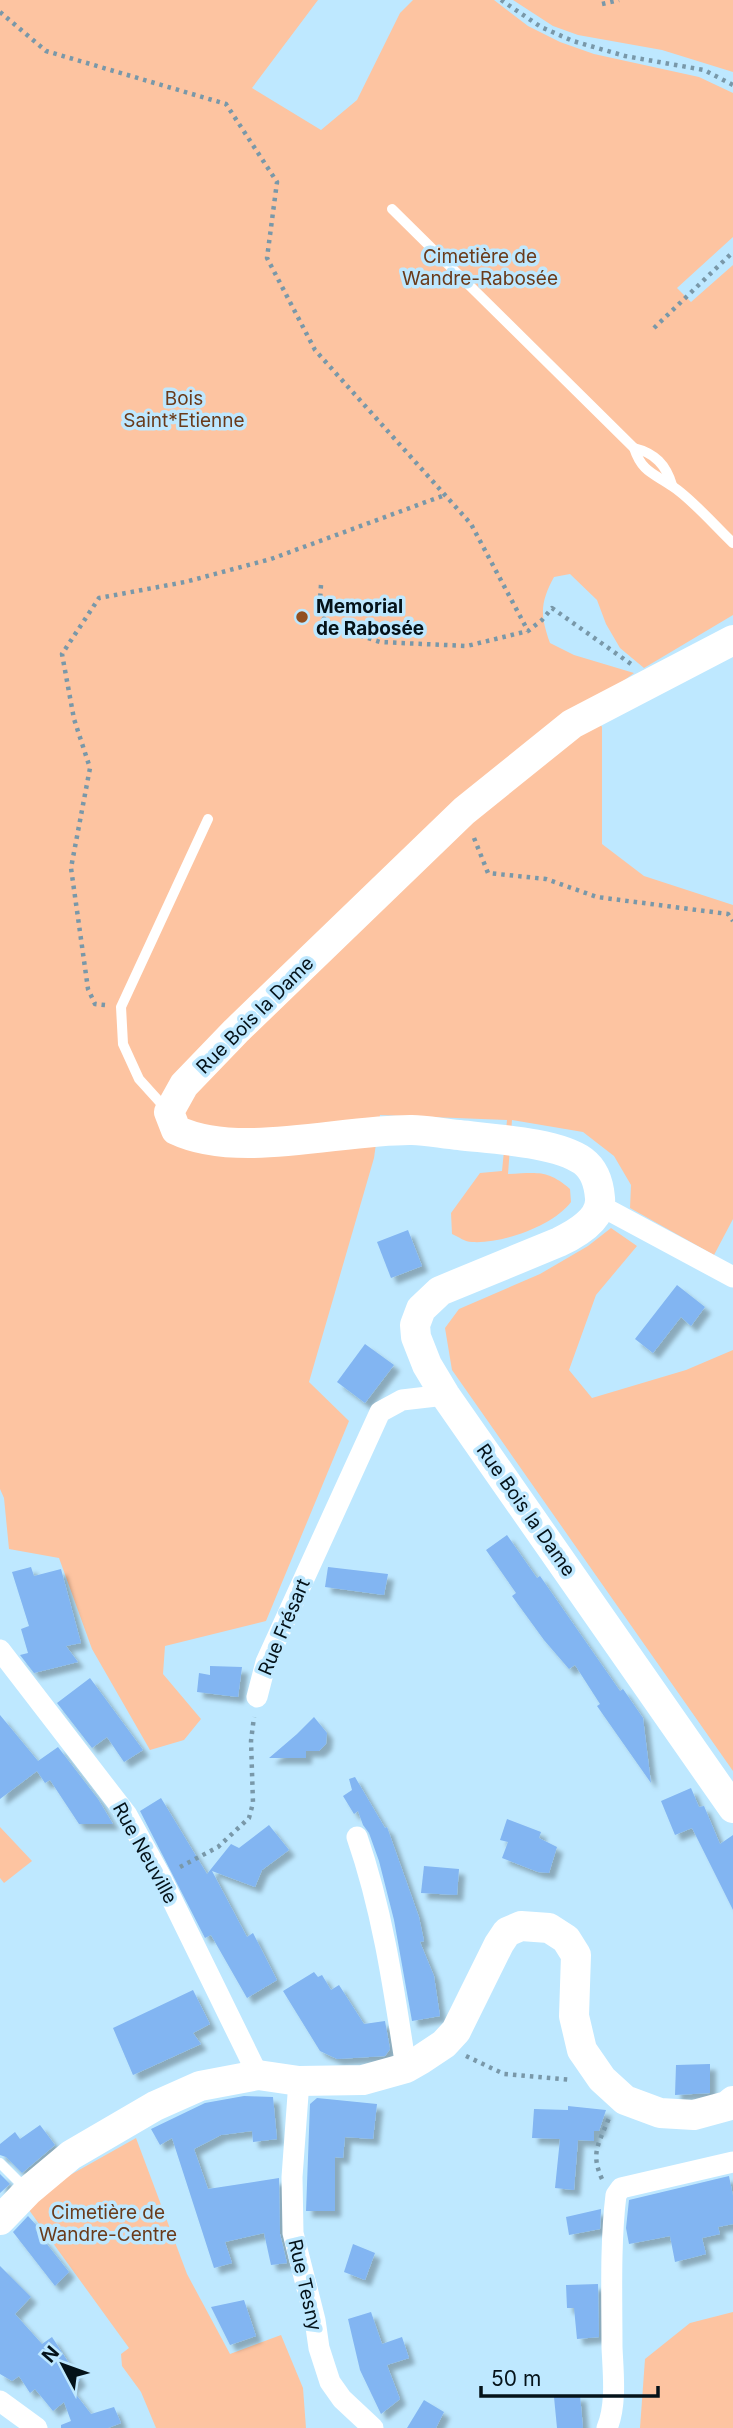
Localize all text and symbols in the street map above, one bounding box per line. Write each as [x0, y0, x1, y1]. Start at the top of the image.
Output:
park label: Cimetière de Wandre-Rabosée [402, 245, 558, 290]
park label: Bois Saint*Etienne [123, 387, 245, 432]
place label: Memorial de Rabosée [316, 595, 424, 640]
marker: Memorial de Rabosée [294, 609, 310, 625]
street label: Rue Bois la Dame [192, 952, 318, 1078]
street label: Rue Bois la Dame [472, 1439, 580, 1581]
street label: Rue Frésart [253, 1575, 315, 1679]
street label: Rue Neuville [108, 1798, 182, 1908]
park label: Cimetière de Wandre-Centre [39, 2201, 177, 2246]
street label: Rue Tesny [283, 2237, 327, 2333]
north arrow [28, 2330, 98, 2400]
text: N [37, 2341, 64, 2367]
scale bar [481, 2354, 658, 2398]
text: 50 m [491, 2366, 541, 2391]

